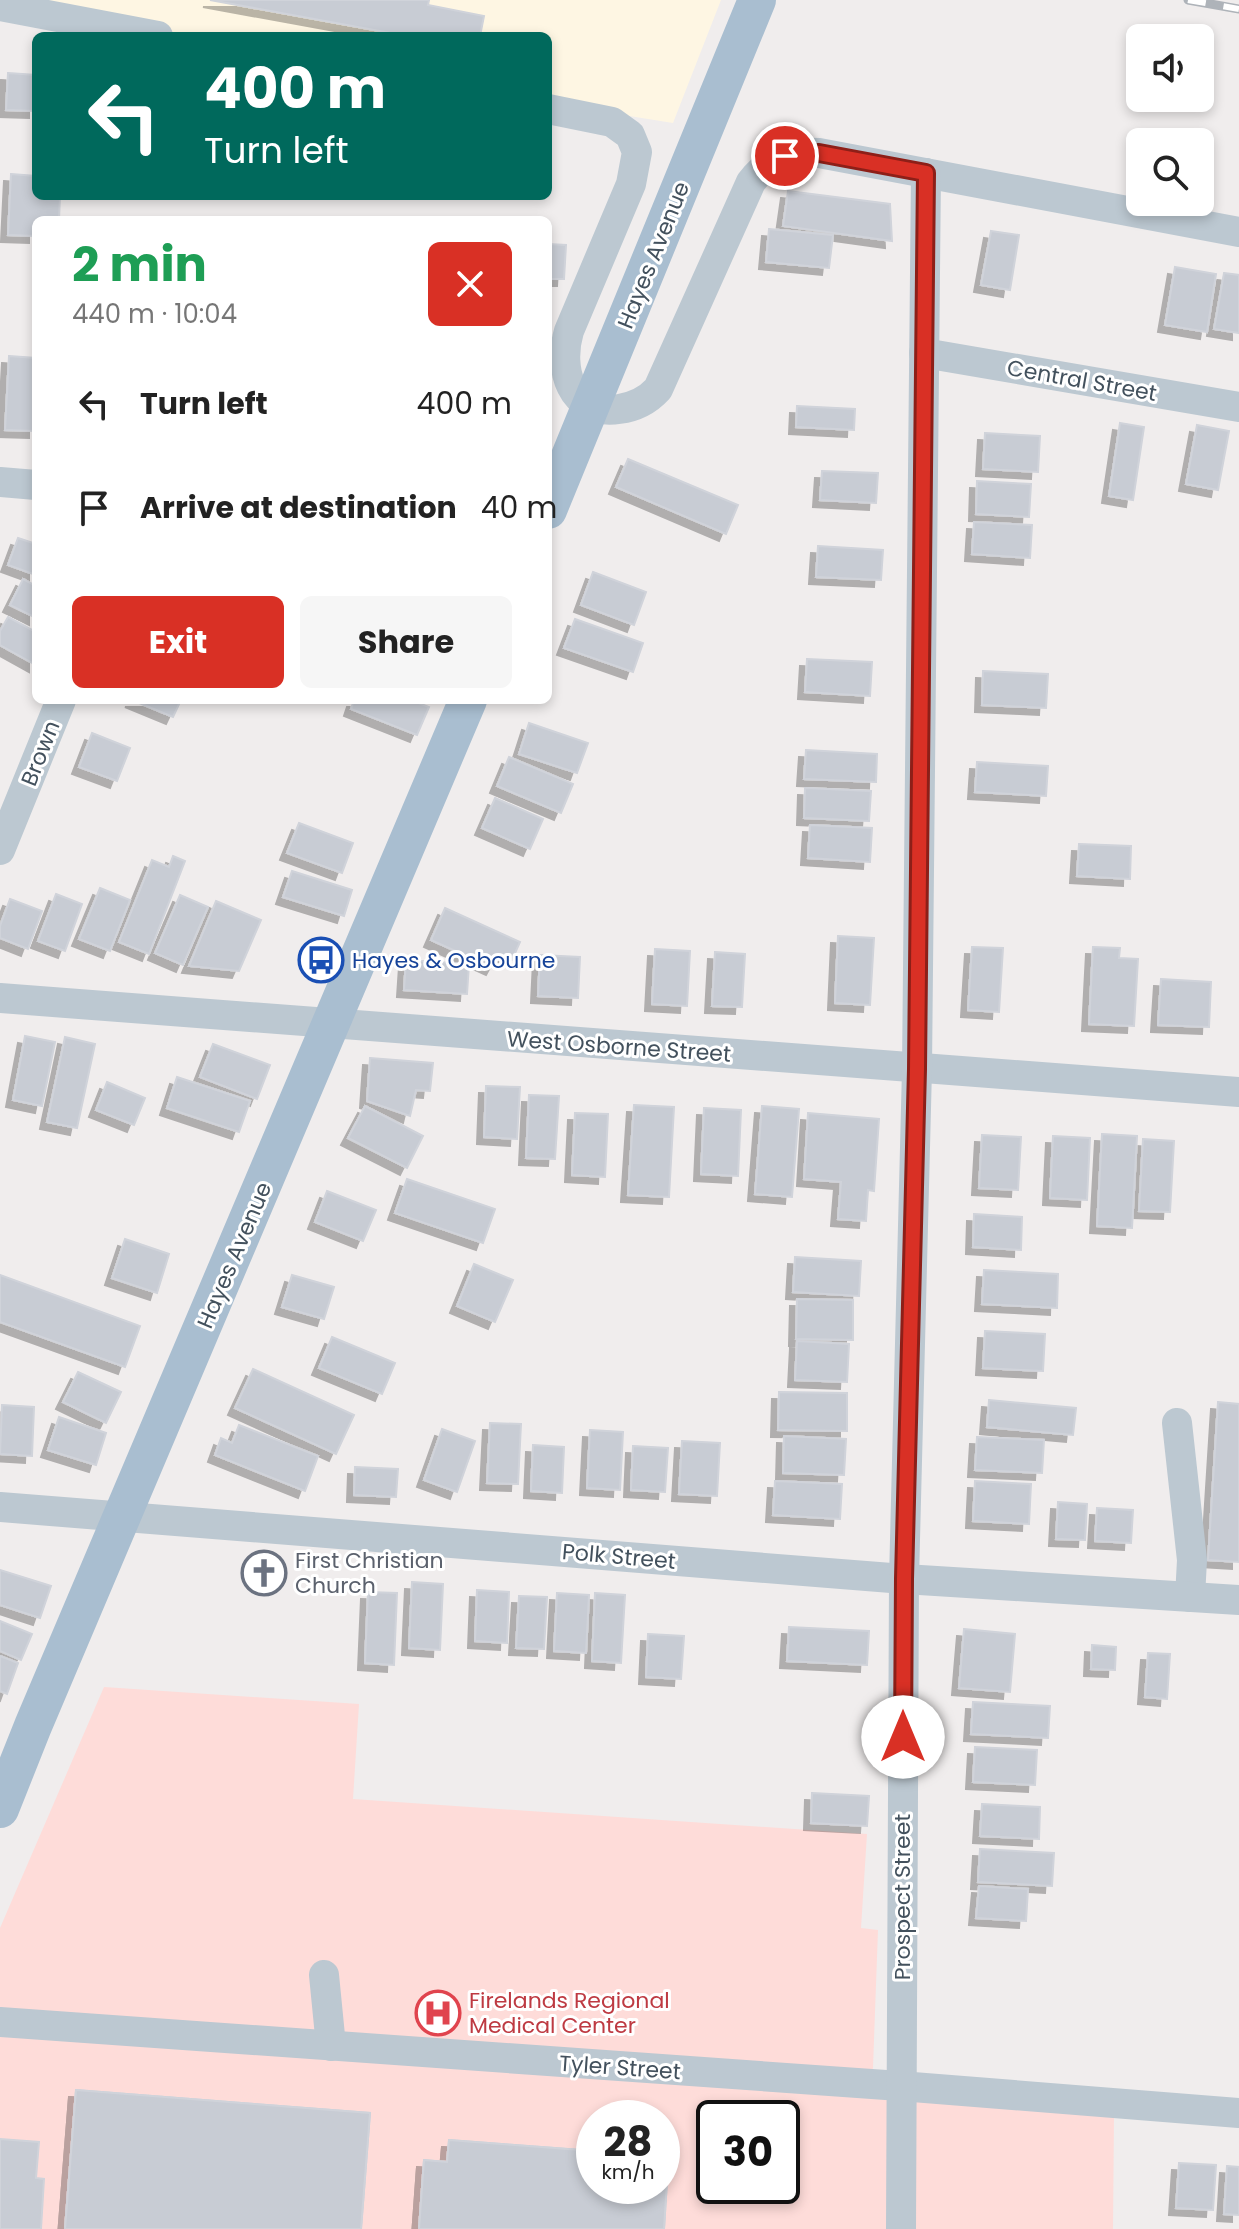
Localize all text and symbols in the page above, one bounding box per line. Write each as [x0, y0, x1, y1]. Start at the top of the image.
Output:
map controls [1126, 24, 1214, 216]
button: sound [1126, 24, 1214, 112]
text: 400 m [204, 49, 386, 128]
icon: left [72, 64, 176, 168]
pin [751, 122, 819, 190]
text: Turn left [204, 125, 349, 176]
button: search [1126, 128, 1214, 216]
icon: arrive [763, 134, 807, 178]
street label: Hayes Avenue [610, 177, 697, 333]
text: 2 min [72, 231, 207, 298]
button: close [428, 242, 512, 326]
text: 440 m · 10:04 [72, 296, 237, 332]
street label: Central Street [1005, 352, 1159, 409]
icon: left [72, 382, 116, 426]
text: Turn left [140, 382, 268, 425]
text: 400 m [417, 382, 512, 425]
icon: arrive [72, 486, 116, 530]
text: Arrive at destination [140, 486, 457, 529]
text: 40 m [481, 486, 557, 529]
button: Exit [72, 596, 284, 688]
button: Share [300, 596, 512, 688]
street label: Brown [13, 716, 68, 790]
bus stop icon: Hayes & Osbourne [297, 936, 345, 984]
place label: Hayes & Osbourne [352, 945, 555, 976]
street label: West Osborne Street [506, 1023, 732, 1070]
street label: Hayes Avenue [190, 1177, 279, 1333]
street label: Polk Street [561, 1536, 677, 1577]
place label: First Christian Church [295, 1545, 444, 1601]
church icon: First Christian Church [240, 1549, 288, 1597]
position arrow [861, 1695, 945, 1779]
street label: Prospect Street [887, 1814, 918, 1980]
place label: Firelands Regional Medical Center [469, 1985, 670, 2041]
hospital icon: Firelands Regional Medical Center [414, 1989, 462, 2037]
street label: Tyler Street [558, 2048, 682, 2087]
speed limit sign: 30 [696, 2100, 800, 2204]
text: 28 [604, 2114, 652, 2170]
text: km/h [601, 2158, 655, 2186]

